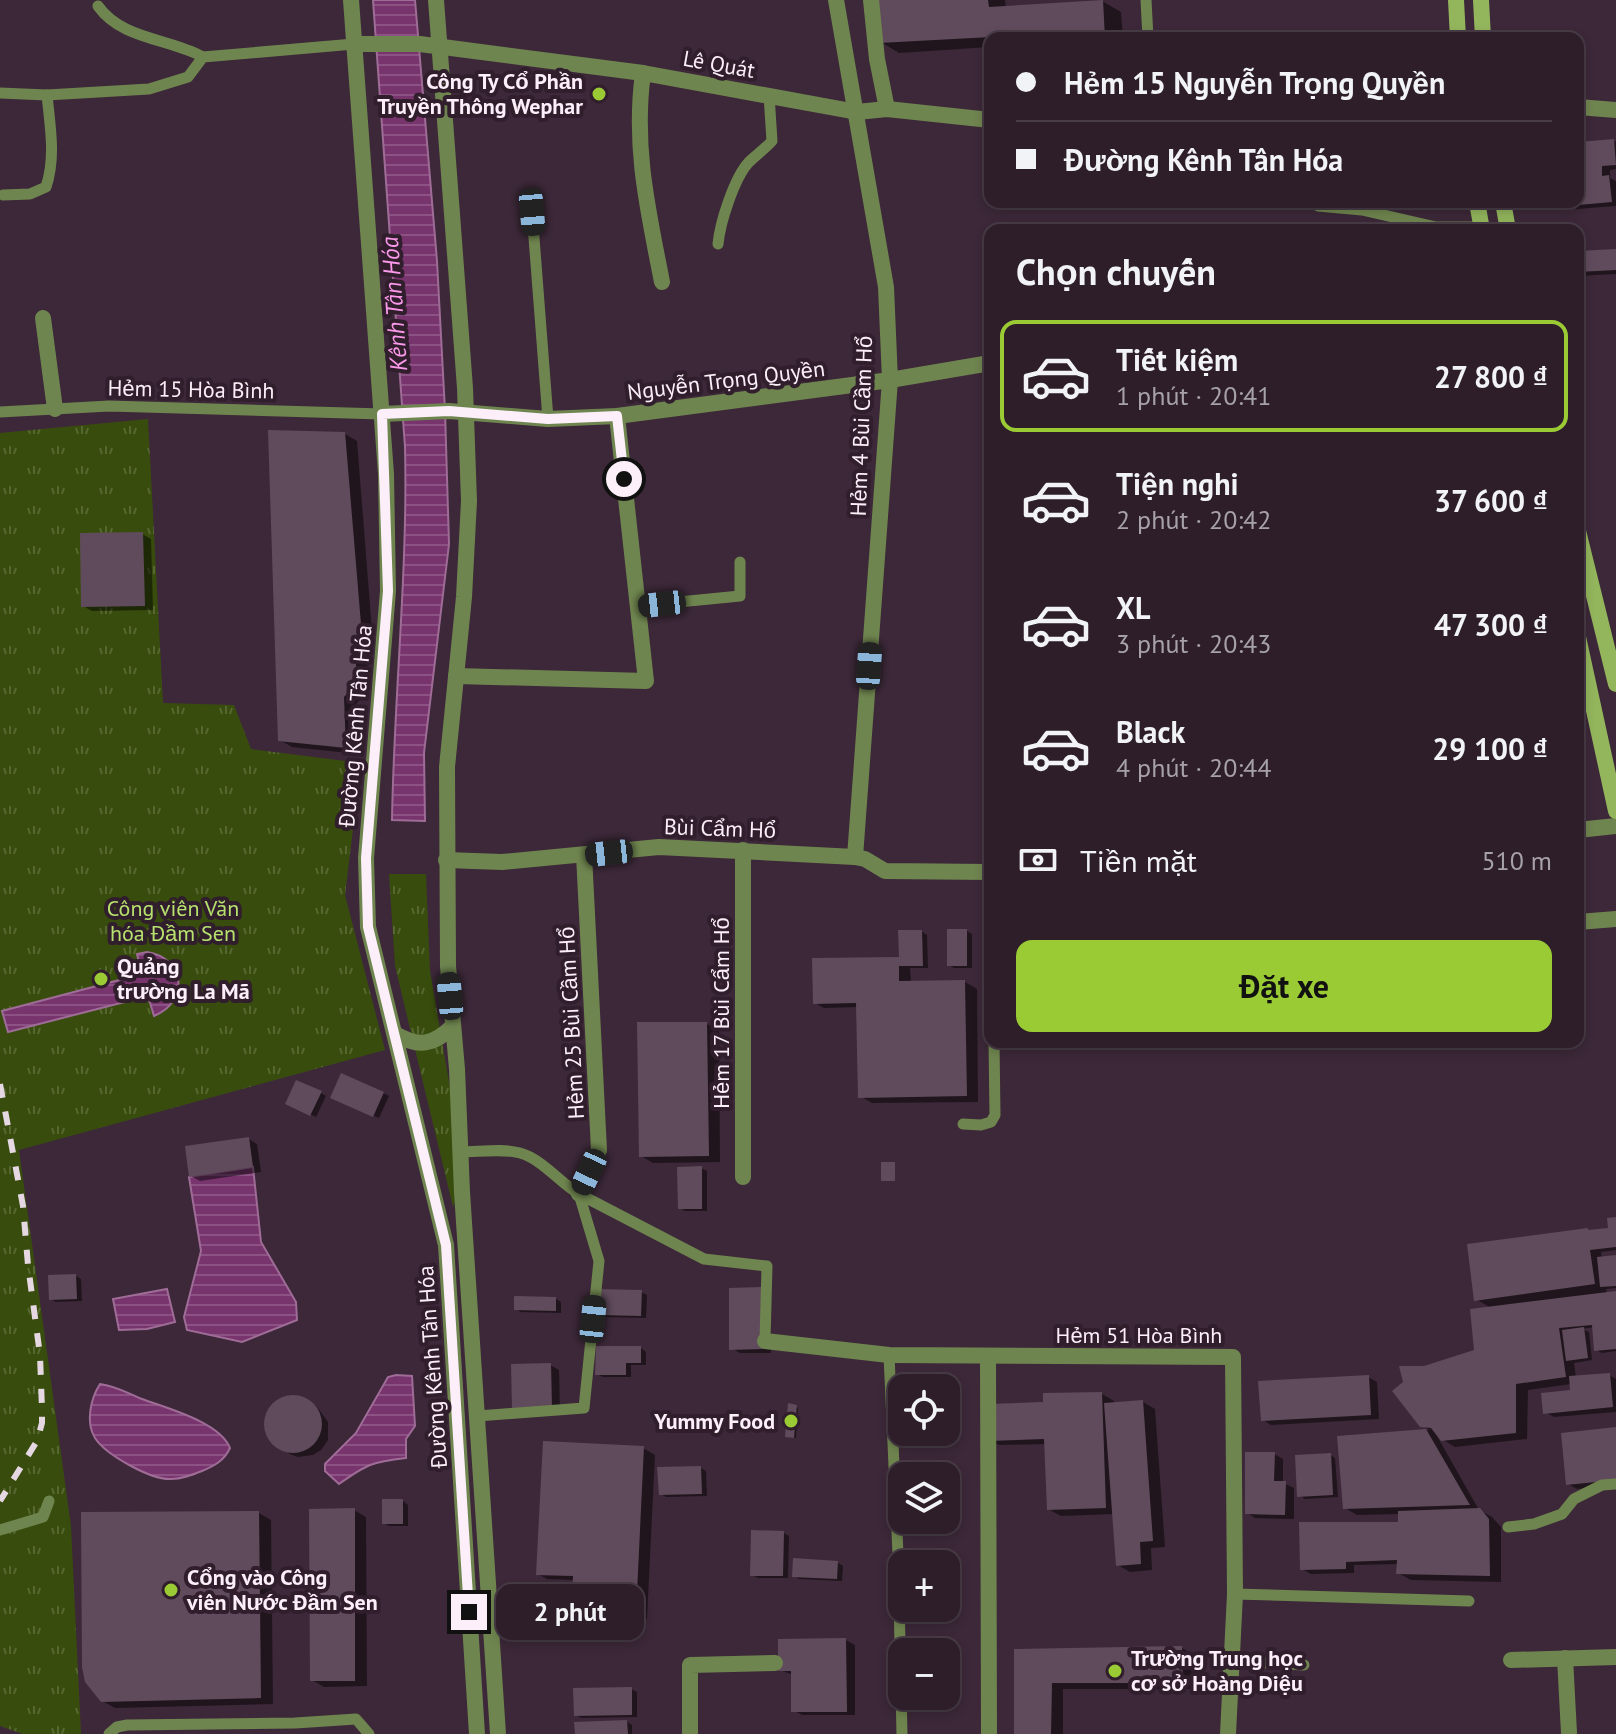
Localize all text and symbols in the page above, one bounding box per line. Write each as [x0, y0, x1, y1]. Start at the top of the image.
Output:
street label: Lê Quát [681, 44, 758, 84]
text: Hẻm 15 Nguyễn Trọng Quyền [1064, 63, 1445, 102]
place label: Công Ty Cổ Phần Truyền Thông Wephar [377, 67, 583, 120]
marker: Công Ty Cổ Phần Truyền Thông Wephar [590, 85, 608, 103]
text: Đường Kênh Tân Hóa [1064, 140, 1343, 179]
car [518, 187, 546, 237]
water label: Kênh Tân Hóa [374, 235, 414, 372]
text: Chọn chuyến [1016, 248, 1216, 295]
street label: Hẻm 4 Bùi Cầm Hổ [844, 335, 878, 517]
icon: car [1020, 340, 1092, 412]
text: Tiết kiệm [1116, 340, 1238, 379]
street label: Nguyễn Trọng Quyền [626, 354, 826, 406]
text: 27 800 ₫ [1434, 357, 1548, 396]
street label: Hẻm 15 Hòa Bình [107, 374, 275, 404]
text: 1 phút · 20:41 [1116, 379, 1271, 412]
route start [606, 461, 642, 497]
icon: car [1020, 464, 1092, 536]
text: Tiện nghi [1116, 464, 1239, 503]
text: 37 600 ₫ [1434, 481, 1548, 520]
text: 2 phút · 20:42 [1116, 503, 1271, 536]
icon: car [1020, 588, 1092, 660]
text: XL [1116, 588, 1150, 627]
car [637, 590, 687, 618]
text: 47 300 ₫ [1434, 605, 1548, 644]
street label: Đường Kênh Tân Hóa [332, 624, 378, 829]
text: 3 phút · 20:43 [1116, 627, 1271, 660]
car [855, 641, 883, 691]
icon: car [1020, 712, 1092, 784]
text: Black [1116, 712, 1185, 751]
text: 29 100 ₫ [1432, 729, 1548, 768]
text: 4 phút · 20:44 [1116, 751, 1271, 784]
street label: Bùi Cẩm Hổ [664, 812, 776, 844]
icon: cash [1016, 838, 1060, 882]
car [584, 839, 634, 867]
text: Tiền mặt [1080, 841, 1197, 880]
text: 510 m [1481, 844, 1552, 877]
park label: Công viên Văn hóa Đầm Sen [107, 894, 239, 947]
street label: Hẻm 17 Bùi Cẩm Hổ [707, 917, 735, 1109]
street label: Hẻm 25 Bùi Cầm Hổ [552, 926, 590, 1120]
button: Đặt xe [1016, 940, 1552, 1032]
place label: Quảng trường La Mã [117, 952, 250, 1005]
marker: Quảng trường La Mã [92, 970, 110, 988]
car [436, 971, 464, 1021]
car [568, 1145, 610, 1199]
street label: Đường Kênh Tân Hóa [411, 1265, 453, 1470]
car [579, 1294, 607, 1344]
street label: Hẻm 51 Hòa Bình [1056, 1321, 1222, 1349]
map controls [888, 1374, 960, 1710]
button: locate [888, 1374, 960, 1446]
place label: Yummy Food [653, 1407, 775, 1435]
marker: Yummy Food [782, 1412, 800, 1430]
button: layers [888, 1462, 960, 1534]
button: + [888, 1550, 960, 1622]
place label: Cổng vào Công viên Nước Đầm Sen [186, 1563, 378, 1616]
marker: Cổng vào Công viên Nước Đầm Sen [162, 1581, 180, 1599]
callout: 2 phút [497, 1584, 645, 1640]
route end [451, 1594, 487, 1630]
text: 2 phút [534, 1595, 606, 1628]
button: − [888, 1638, 960, 1710]
place label: Trường Trung học cơ sở Hoàng Diệu [1131, 1644, 1304, 1697]
marker: Trường Trung học cơ sở Hoàng Diệu [1106, 1662, 1124, 1680]

